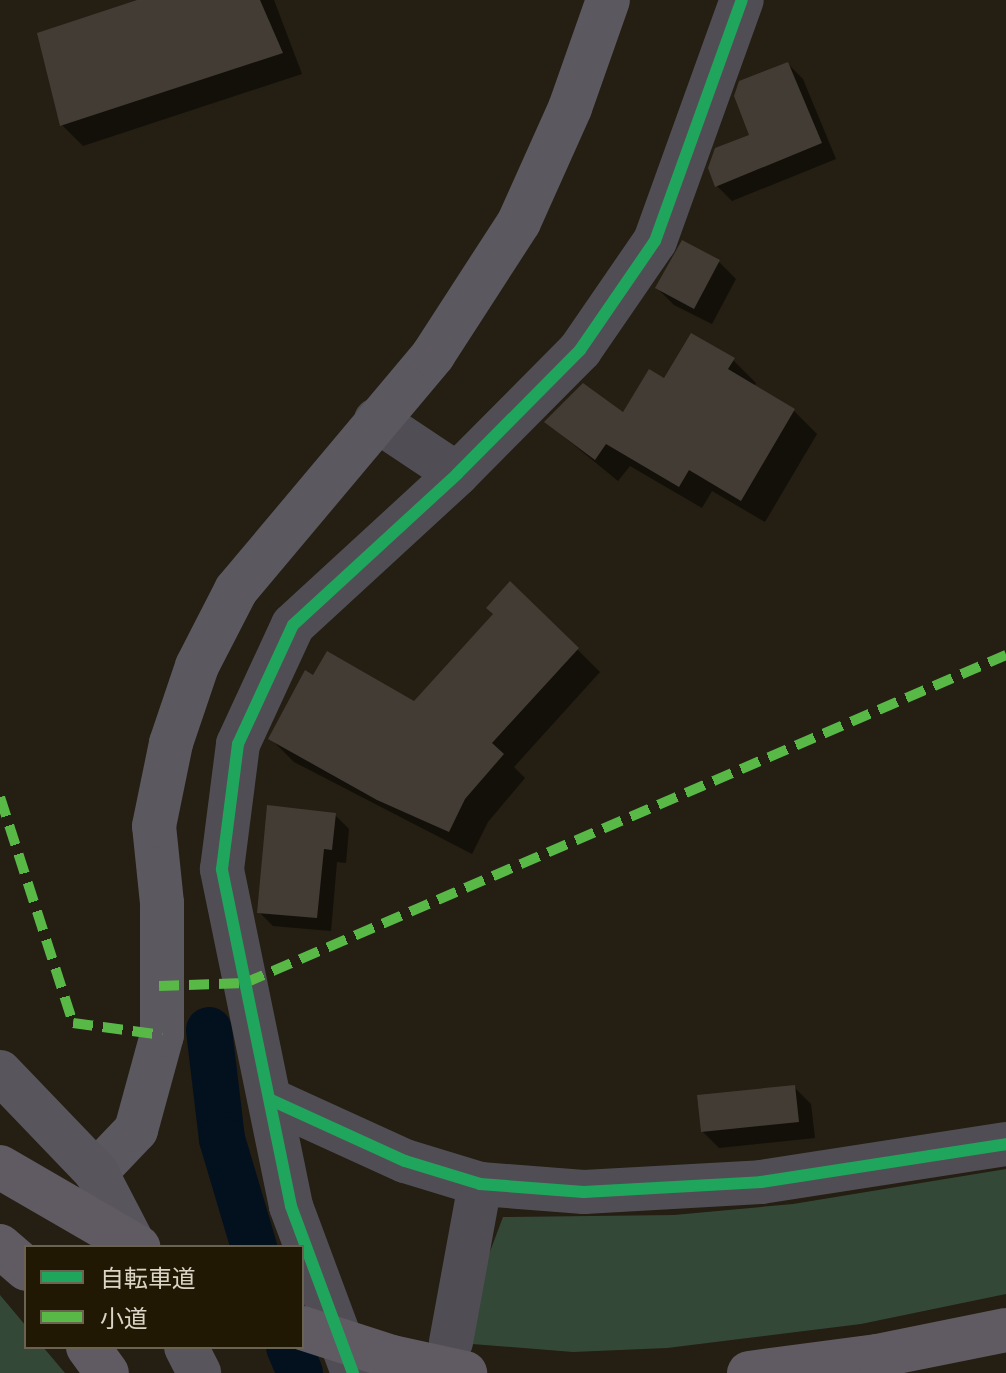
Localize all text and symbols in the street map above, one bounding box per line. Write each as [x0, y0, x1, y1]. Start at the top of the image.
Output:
legend [24, 1245, 304, 1349]
text: 自転車道 [100, 1260, 196, 1296]
text: 小道 [100, 1300, 148, 1336]

